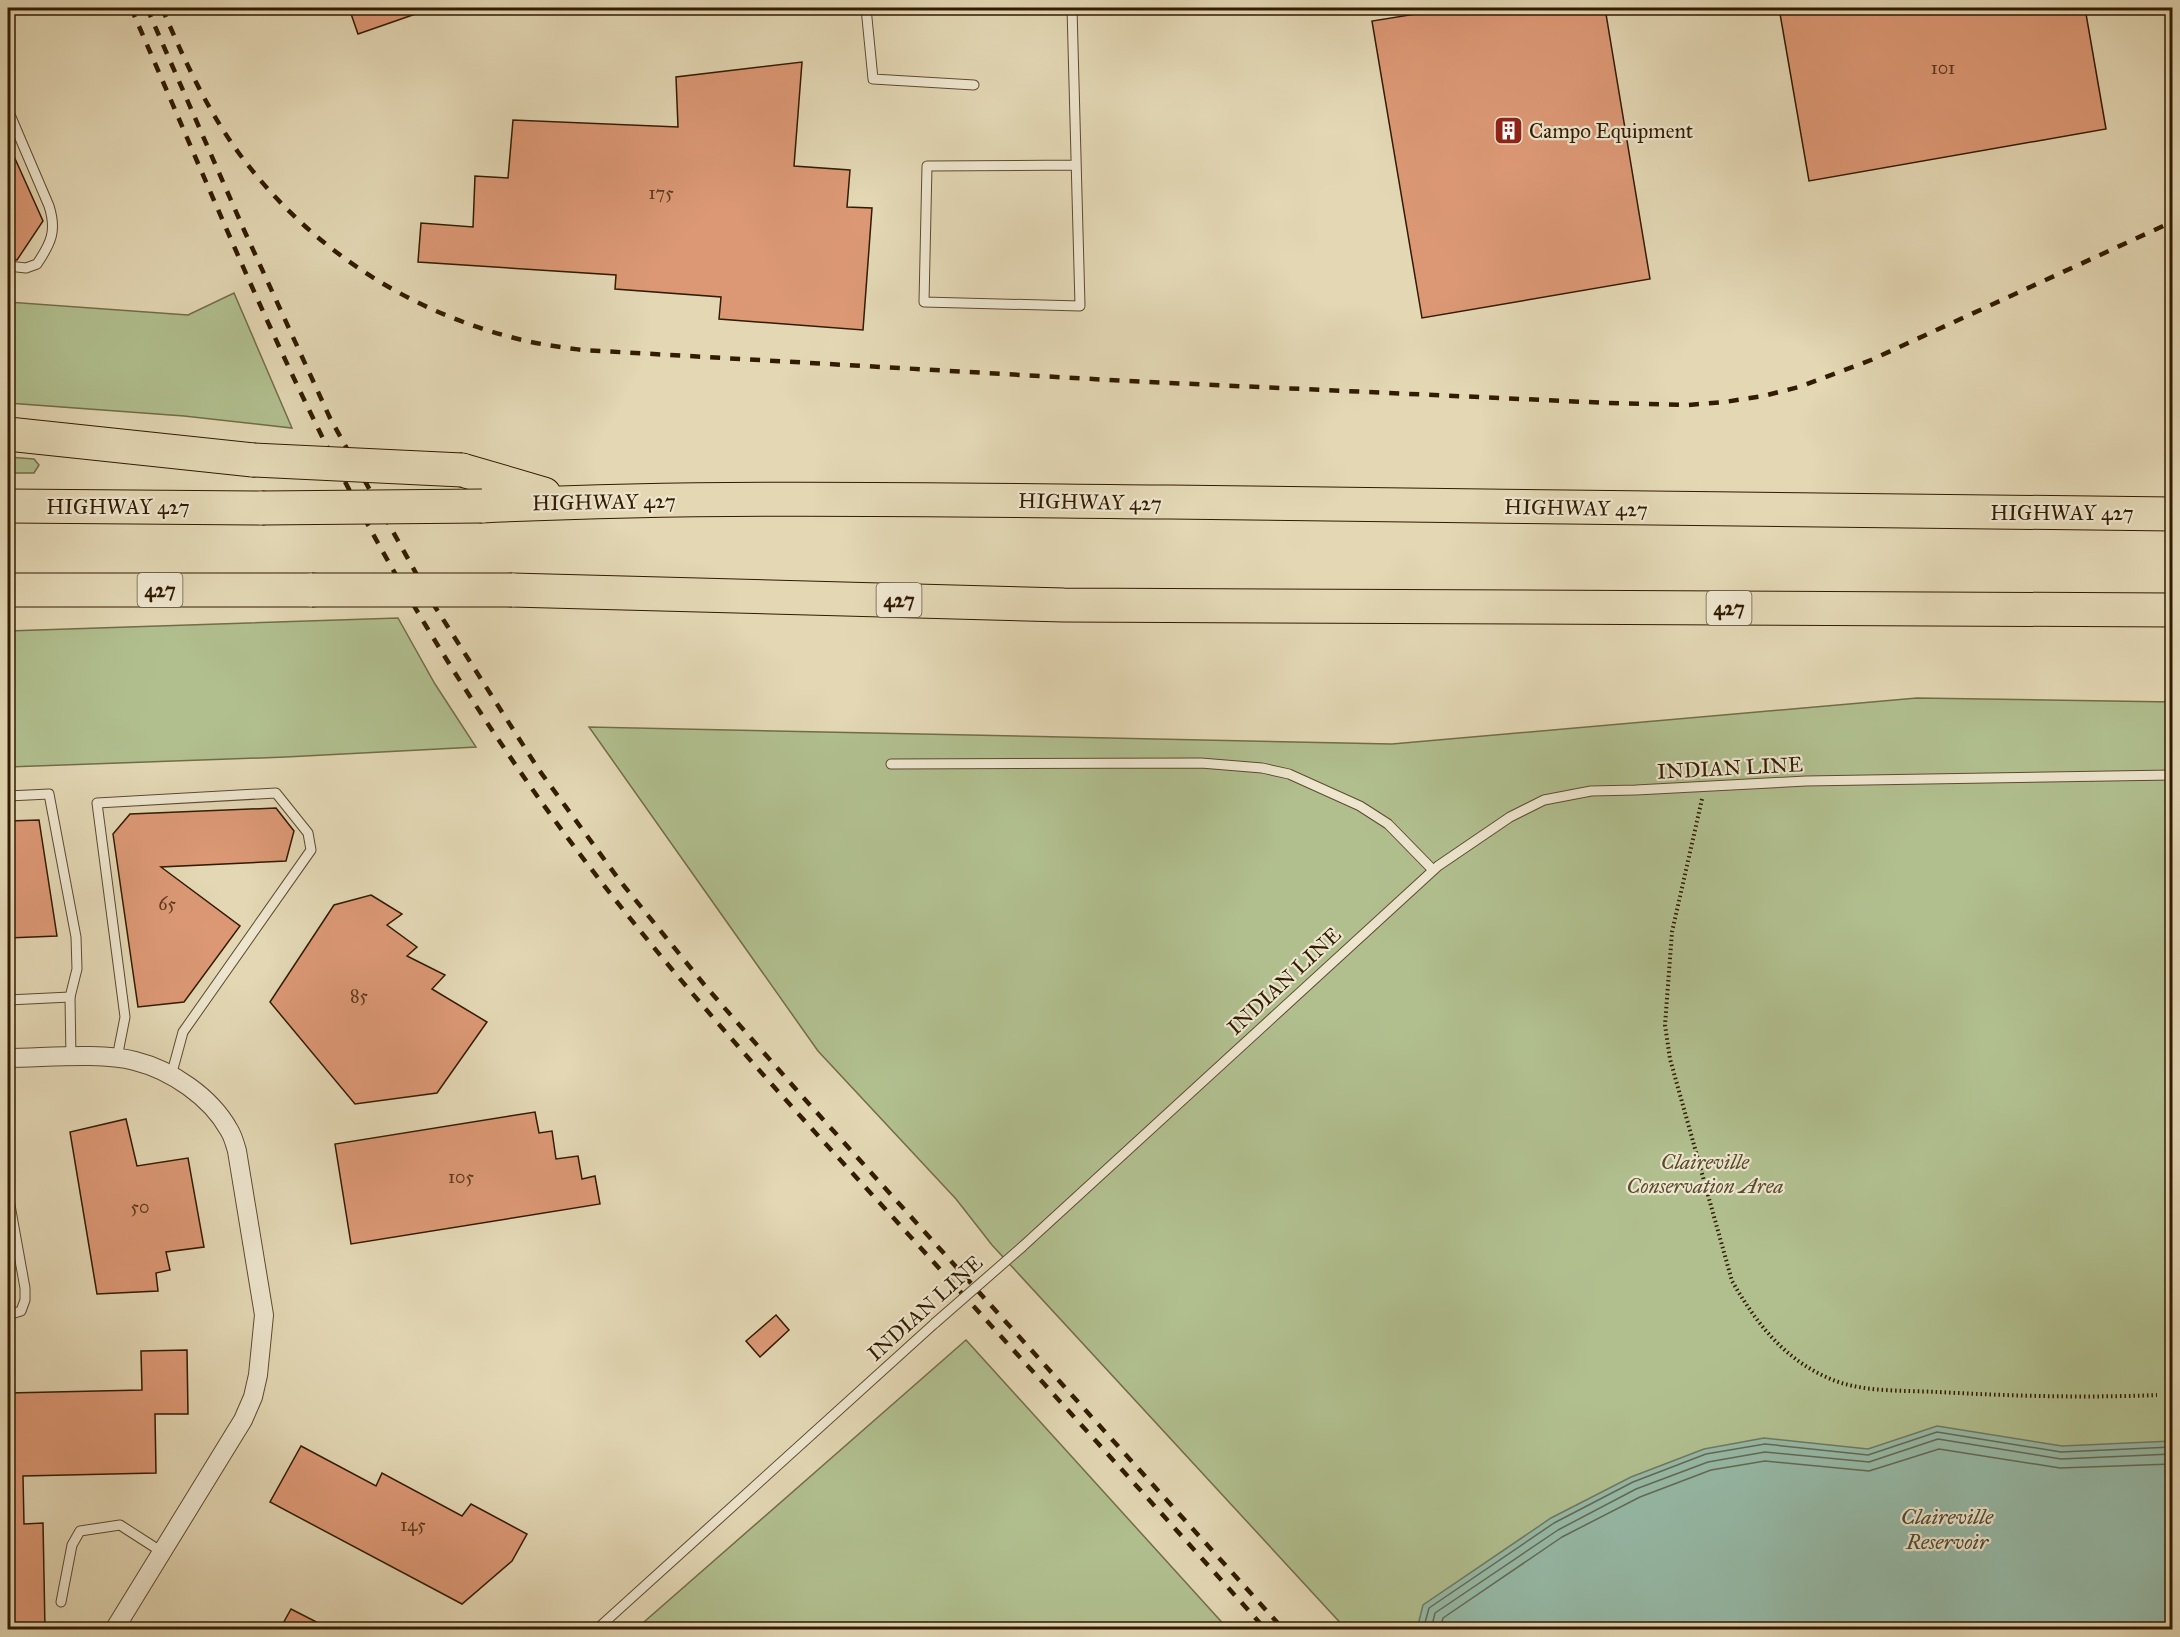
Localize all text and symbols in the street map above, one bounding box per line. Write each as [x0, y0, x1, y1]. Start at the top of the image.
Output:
house number: 101 [1931, 57, 1955, 79]
building icon: Campo Equipment [1492, 115, 1524, 147]
place label: Campo Equipment [1529, 118, 1694, 144]
house number: 175 [648, 182, 674, 204]
street label: HIGHWAY 427 [532, 488, 676, 516]
street label: HIGHWAY 427 [1018, 488, 1162, 516]
street label: HIGHWAY 427 [46, 494, 190, 520]
street label: HIGHWAY 427 [1504, 494, 1648, 522]
street label: HIGHWAY 427 [1990, 500, 2134, 526]
road number: 427 [138, 573, 182, 607]
road number: 427 [876, 583, 922, 617]
road number: 427 [1706, 591, 1752, 625]
street label: INDIAN LINE [1656, 751, 1804, 785]
house number: 65 [158, 893, 176, 915]
street label: INDIAN LINE [1222, 922, 1346, 1040]
house number: 85 [350, 985, 369, 1007]
park label: Claireville Conservation Area [1627, 1149, 1783, 1199]
house number: 105 [448, 1166, 475, 1188]
house number: 50 [131, 1196, 149, 1218]
street label: INDIAN LINE [862, 1250, 988, 1366]
water label: Claireville Reservoir [1901, 1503, 1994, 1555]
house number: 145 [400, 1514, 426, 1536]

